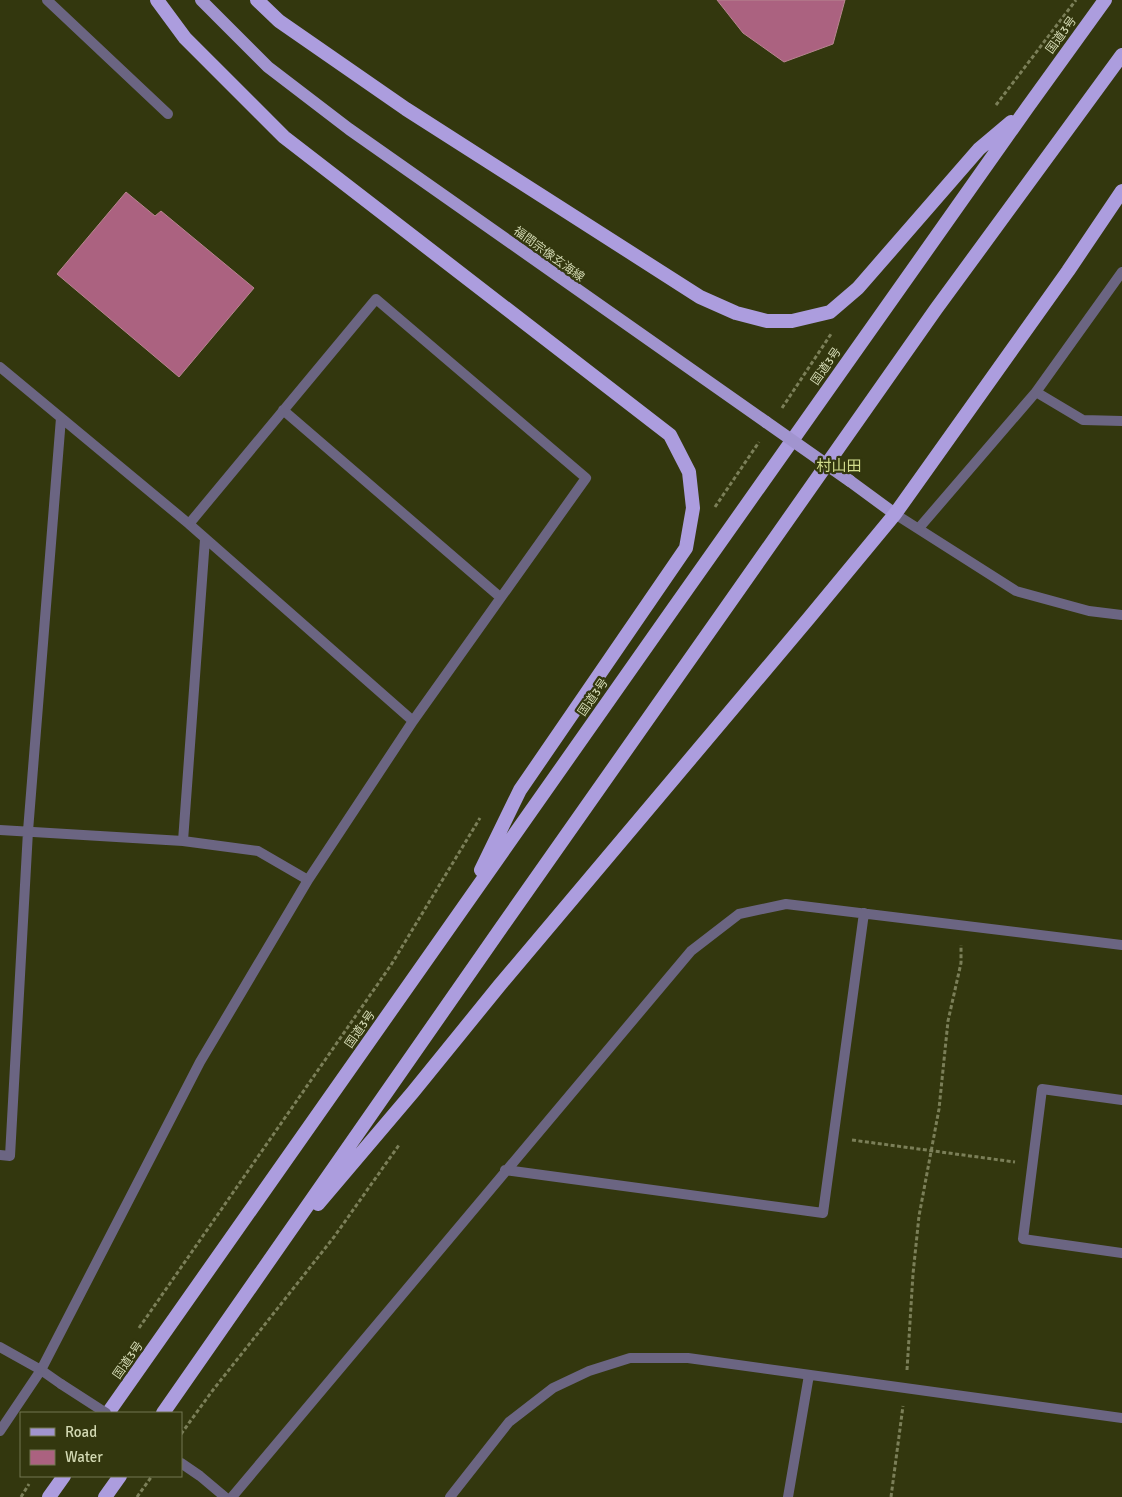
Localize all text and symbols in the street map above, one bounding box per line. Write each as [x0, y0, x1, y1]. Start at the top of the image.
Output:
street label: 国道3号 [1043, 14, 1080, 57]
street label: 福間宗像玄海線 [510, 224, 587, 285]
street label: 国道3号 [808, 345, 845, 388]
district label: 村山田 [816, 457, 862, 475]
street label: 国道3号 [575, 676, 612, 719]
street label: 国道3号 [342, 1008, 379, 1051]
street label: 国道3号 [110, 1339, 147, 1382]
legend [20, 1412, 182, 1477]
text: Road [65, 1423, 97, 1441]
text: Water [65, 1448, 103, 1466]

